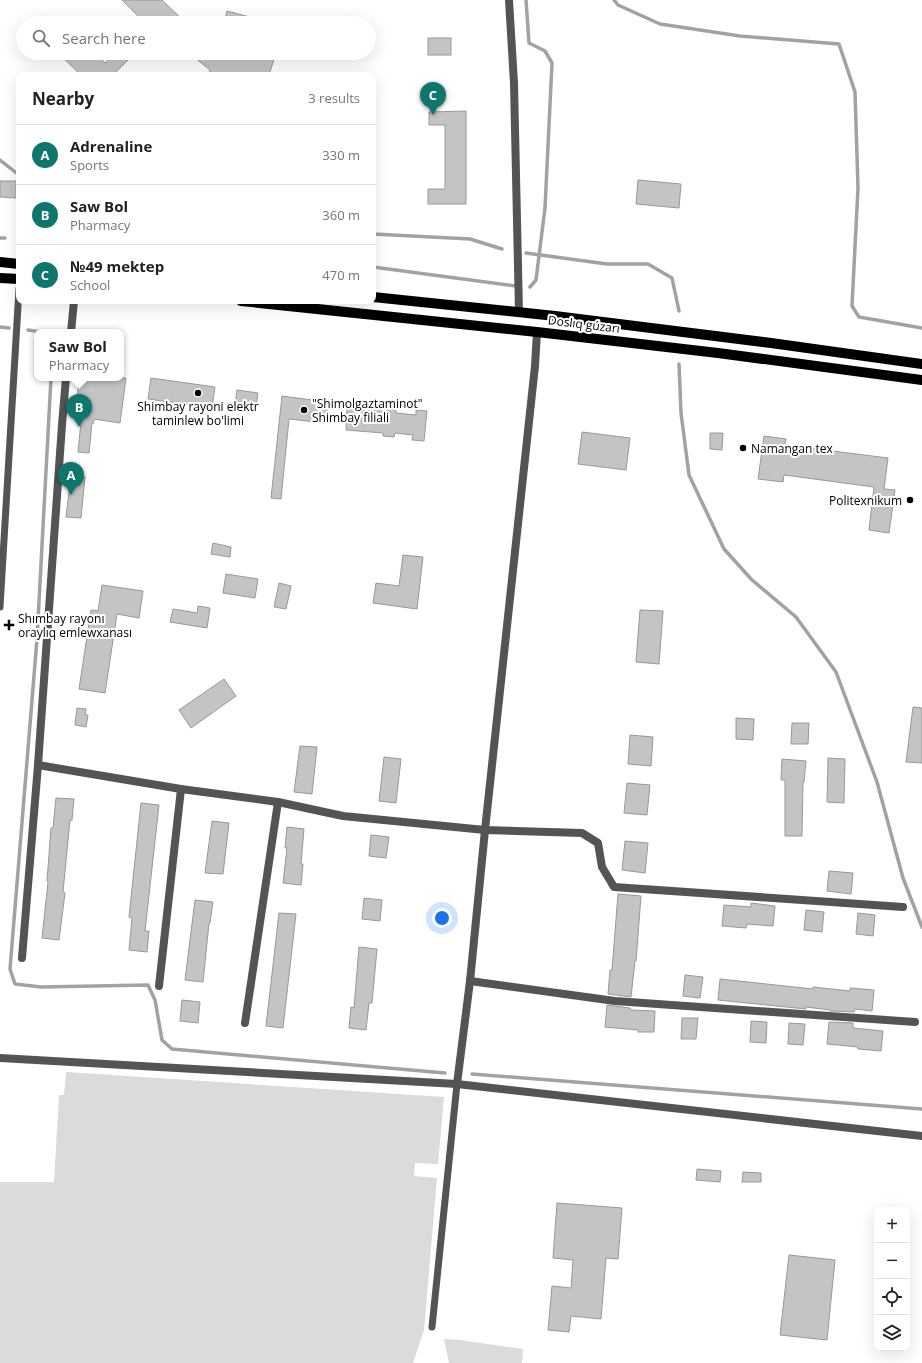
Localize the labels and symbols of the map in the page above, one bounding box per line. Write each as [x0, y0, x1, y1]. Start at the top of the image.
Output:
pin: C [420, 82, 446, 115]
street label: Doslıq gúzarı [547, 311, 621, 337]
marker: Shimbay rayoni elektr taminlew bo'limi [193, 388, 203, 398]
pin: B [66, 394, 92, 427]
place label: "Shimolgaztaminot" Shimbay filiali [312, 395, 423, 426]
place label: Shimbay rayoni elektr taminlew bo'limi [137, 398, 259, 429]
marker: "Shimolgaztaminot" Shimbay filiali [299, 405, 309, 415]
place label: Namangan tex [751, 440, 834, 457]
marker: Namangan tex [738, 443, 748, 453]
pin: A [58, 462, 84, 495]
place label: Politexnikum [829, 492, 902, 509]
marker: Politexnikum [905, 495, 915, 505]
place label: Shımbay rayonı oraylıq emlewxanası [18, 610, 132, 641]
marker: Shımbay rayonı oraylıq emlewxanası [3, 619, 15, 631]
your location [432, 908, 452, 928]

